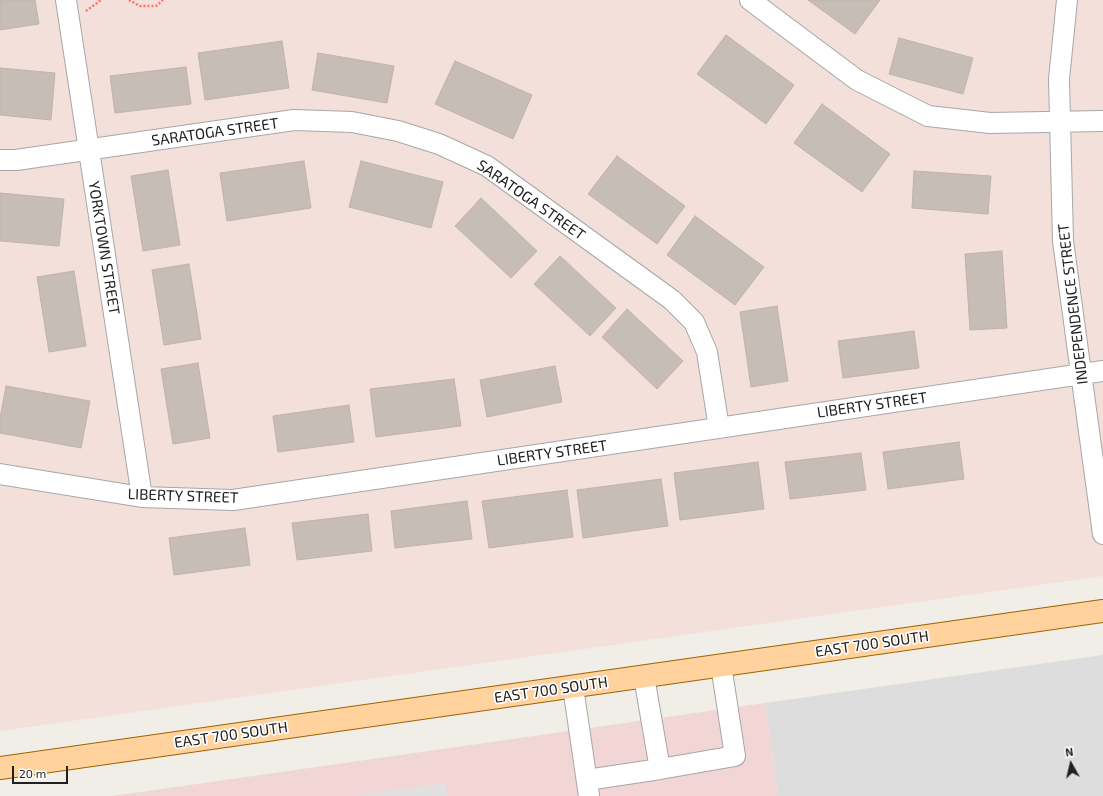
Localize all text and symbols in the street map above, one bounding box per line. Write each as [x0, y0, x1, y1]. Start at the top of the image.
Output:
street label: SARATOGA STREET [150, 114, 280, 150]
street label: SARATOGA STREET [473, 156, 589, 244]
street label: YORKTOWN STREET [85, 180, 123, 316]
street label: INDEPENDENCE STREET [1054, 223, 1092, 385]
street label: LIBERTY STREET [816, 388, 928, 422]
street label: LIBERTY STREET [496, 436, 608, 470]
street label: LIBERTY STREET [127, 485, 239, 507]
street label: EAST 700 SOUTH [814, 627, 930, 661]
street label: EAST 700 SOUTH [493, 673, 609, 707]
street label: EAST 700 SOUTH [173, 718, 289, 752]
north arrow [1051, 744, 1091, 784]
text: N [1064, 745, 1074, 759]
scale bar [14, 758, 70, 784]
text: 20 m [19, 766, 46, 780]

